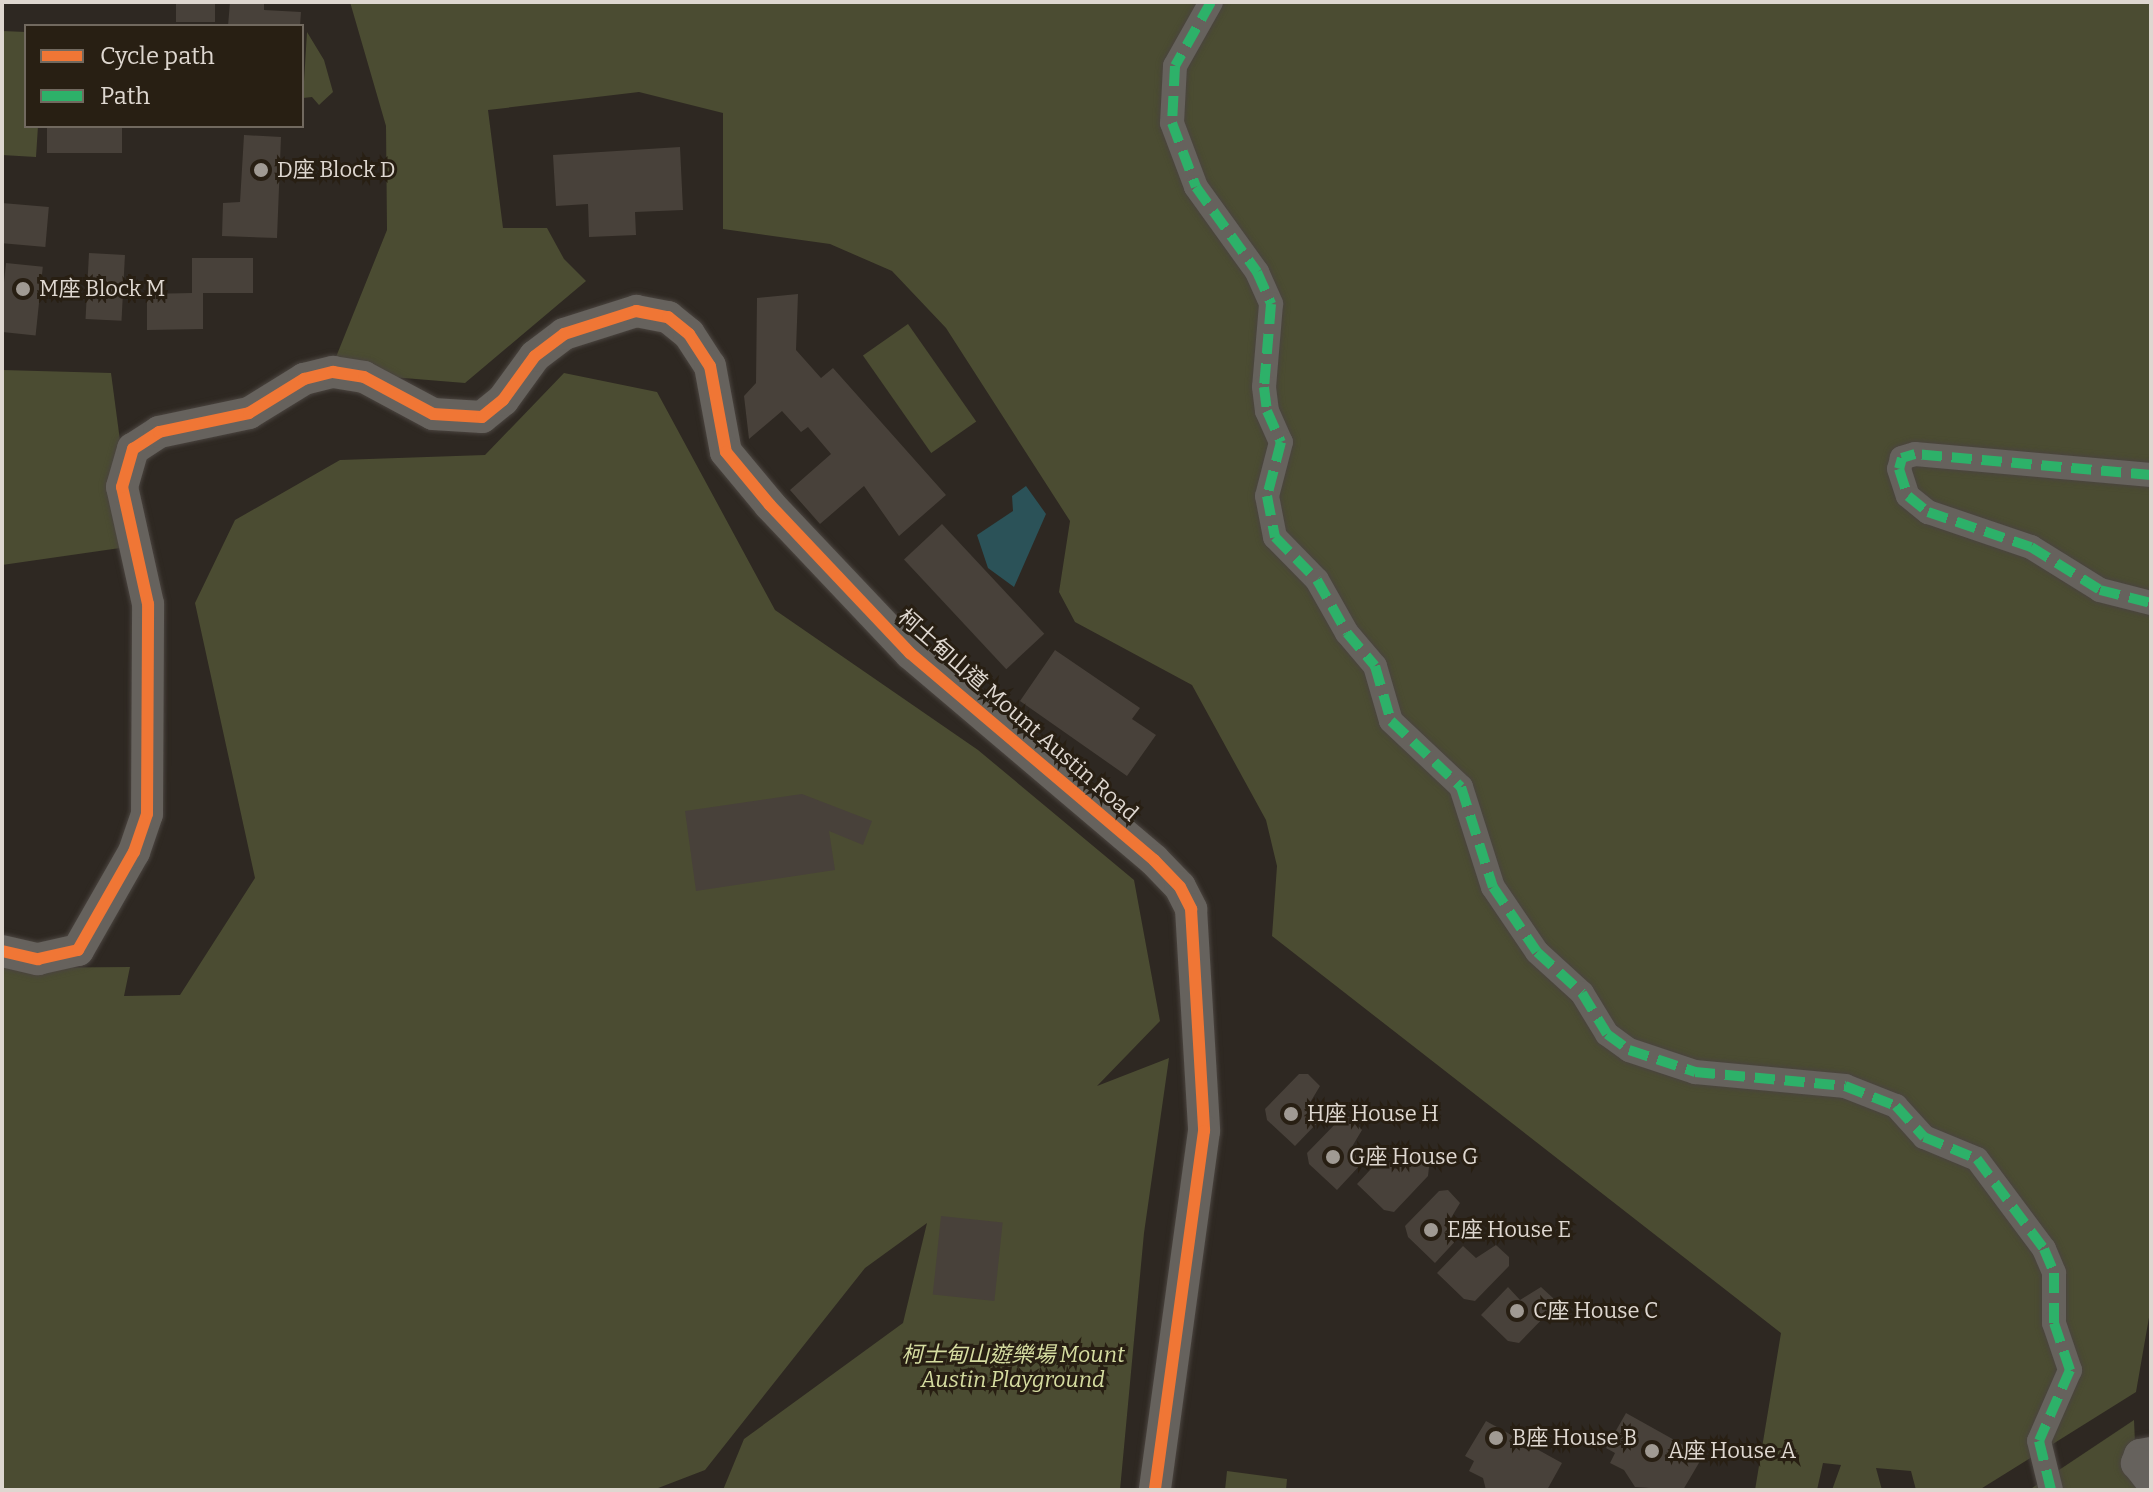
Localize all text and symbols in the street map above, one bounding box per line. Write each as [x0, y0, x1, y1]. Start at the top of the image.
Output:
legend [24, 24, 304, 128]
text: Cycle path [100, 42, 215, 70]
text: Path [100, 82, 150, 110]
place label: D座 Block D [277, 157, 396, 183]
marker: D座 Block D [252, 161, 270, 179]
place label: M座 Block M [39, 276, 165, 302]
marker: M座 Block M [14, 280, 32, 298]
street label: 柯士甸山道 Mount Austin Road [892, 603, 1144, 827]
place label: H座 House H [1307, 1101, 1439, 1127]
marker: H座 House H [1282, 1105, 1300, 1123]
place label: G座 House G [1349, 1144, 1478, 1170]
marker: G座 House G [1324, 1148, 1342, 1166]
place label: E座 House E [1447, 1217, 1571, 1243]
marker: E座 House E [1422, 1221, 1440, 1239]
place label: C座 House C [1533, 1298, 1658, 1324]
marker: C座 House C [1508, 1302, 1526, 1320]
park label: 柯士甸山遊樂場 Mount Austin Playground [901, 1341, 1125, 1392]
place label: B座 House B [1512, 1425, 1637, 1451]
marker: B座 House B [1487, 1429, 1505, 1447]
place label: A座 House A [1668, 1438, 1796, 1464]
marker: A座 House A [1643, 1442, 1661, 1460]

